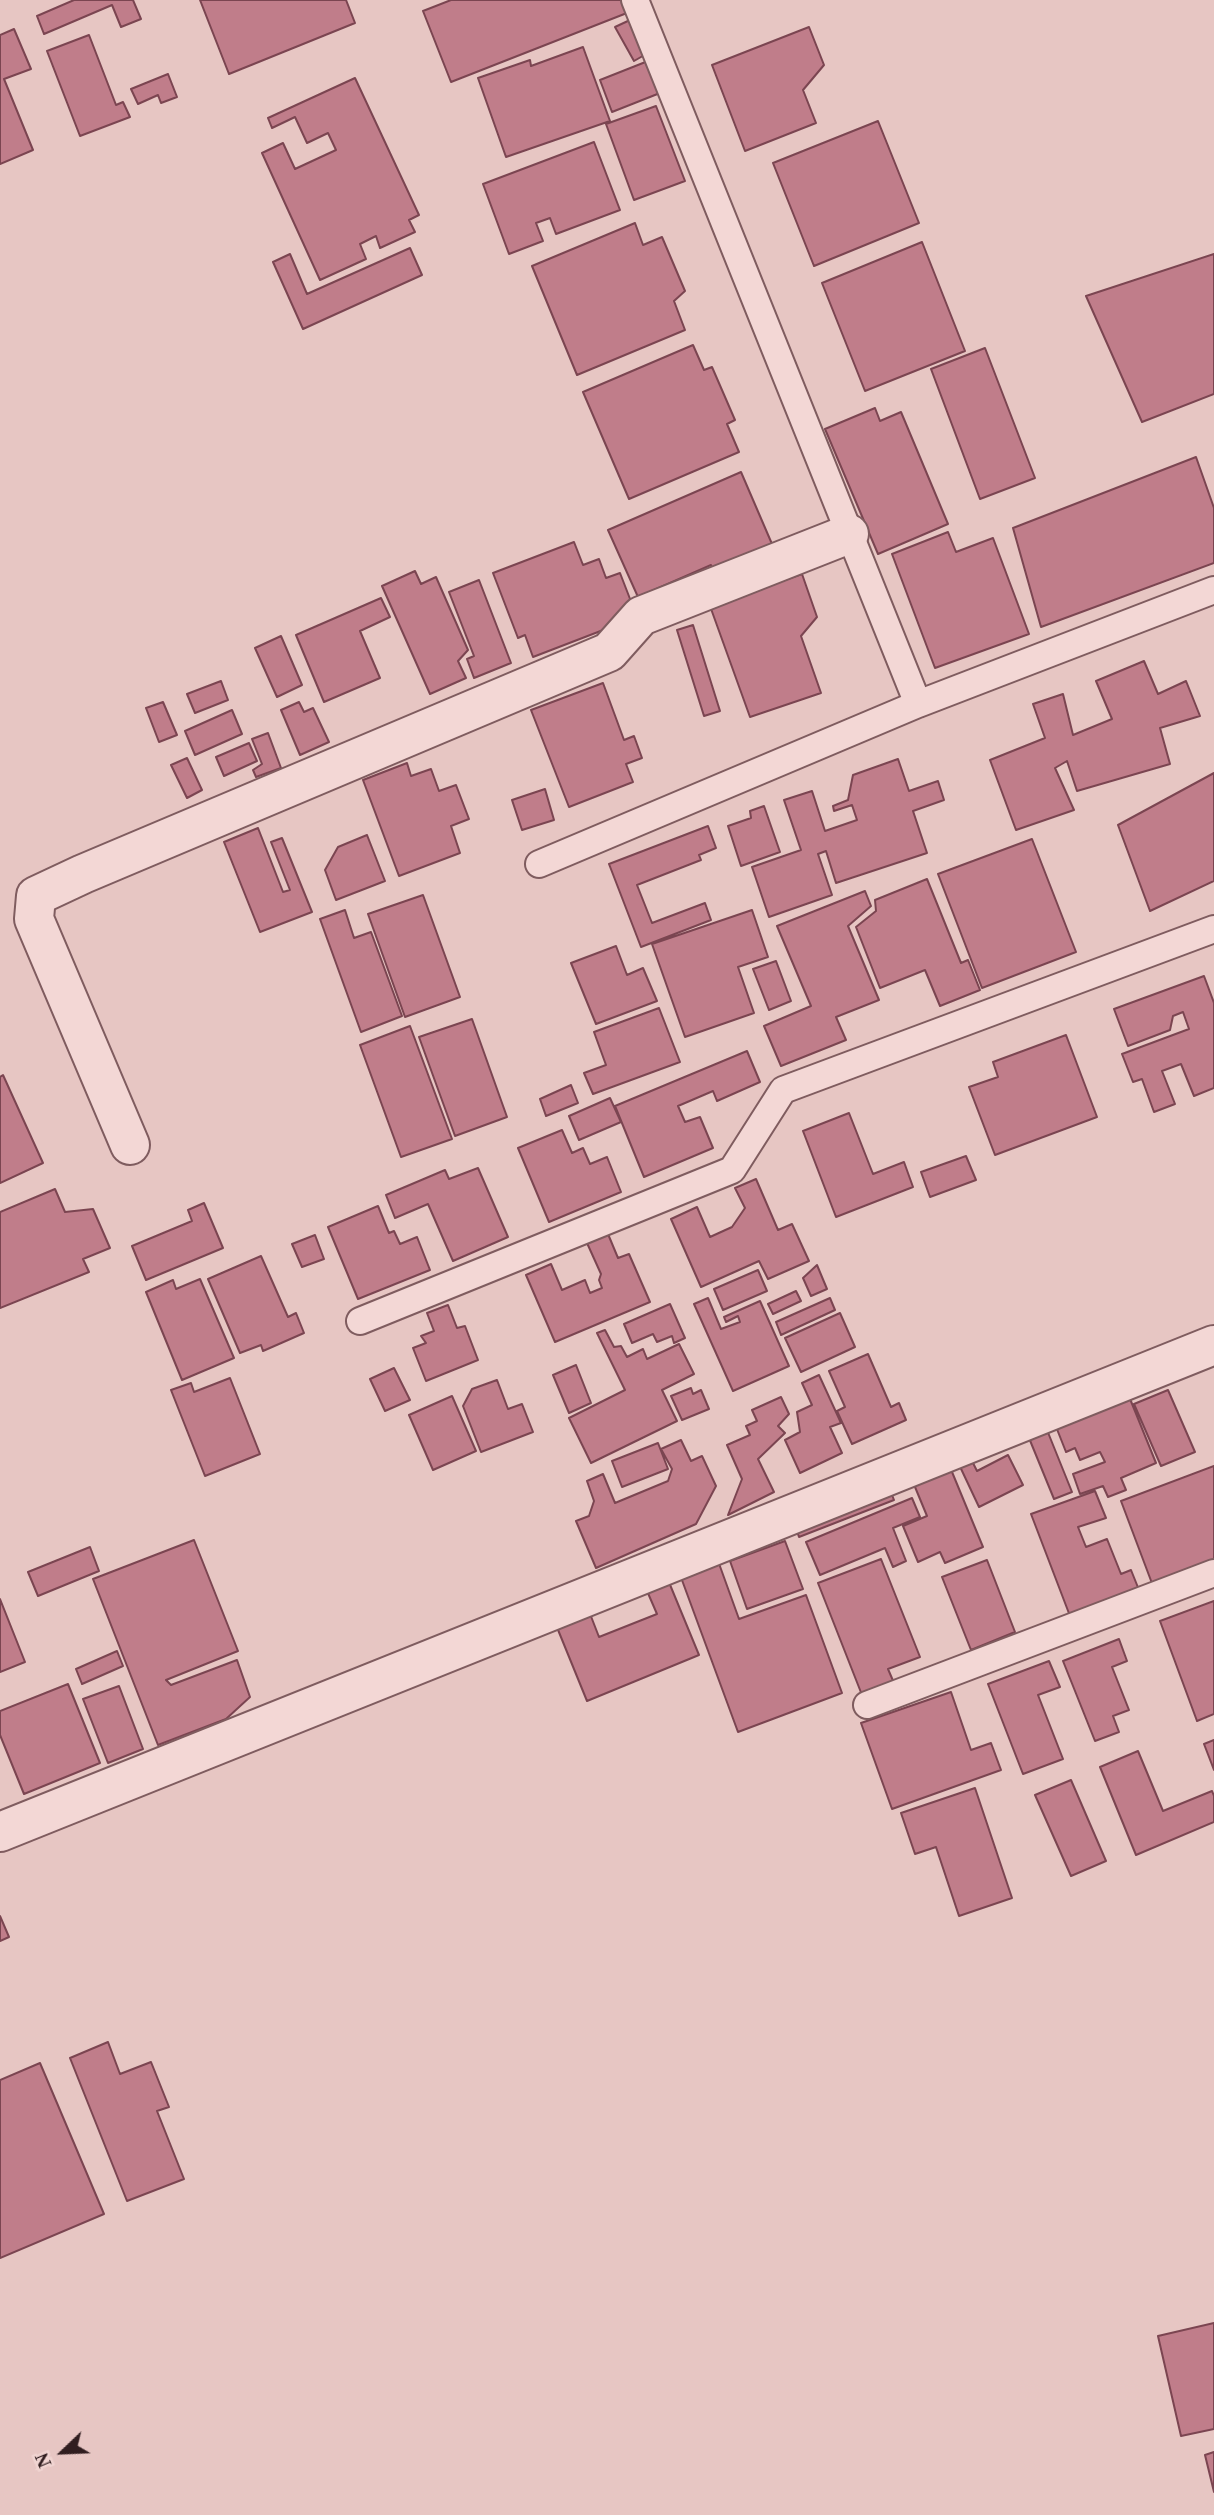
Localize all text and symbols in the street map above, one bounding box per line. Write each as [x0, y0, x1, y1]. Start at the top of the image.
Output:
north arrow [28, 2417, 98, 2487]
text: N [31, 2450, 56, 2471]

